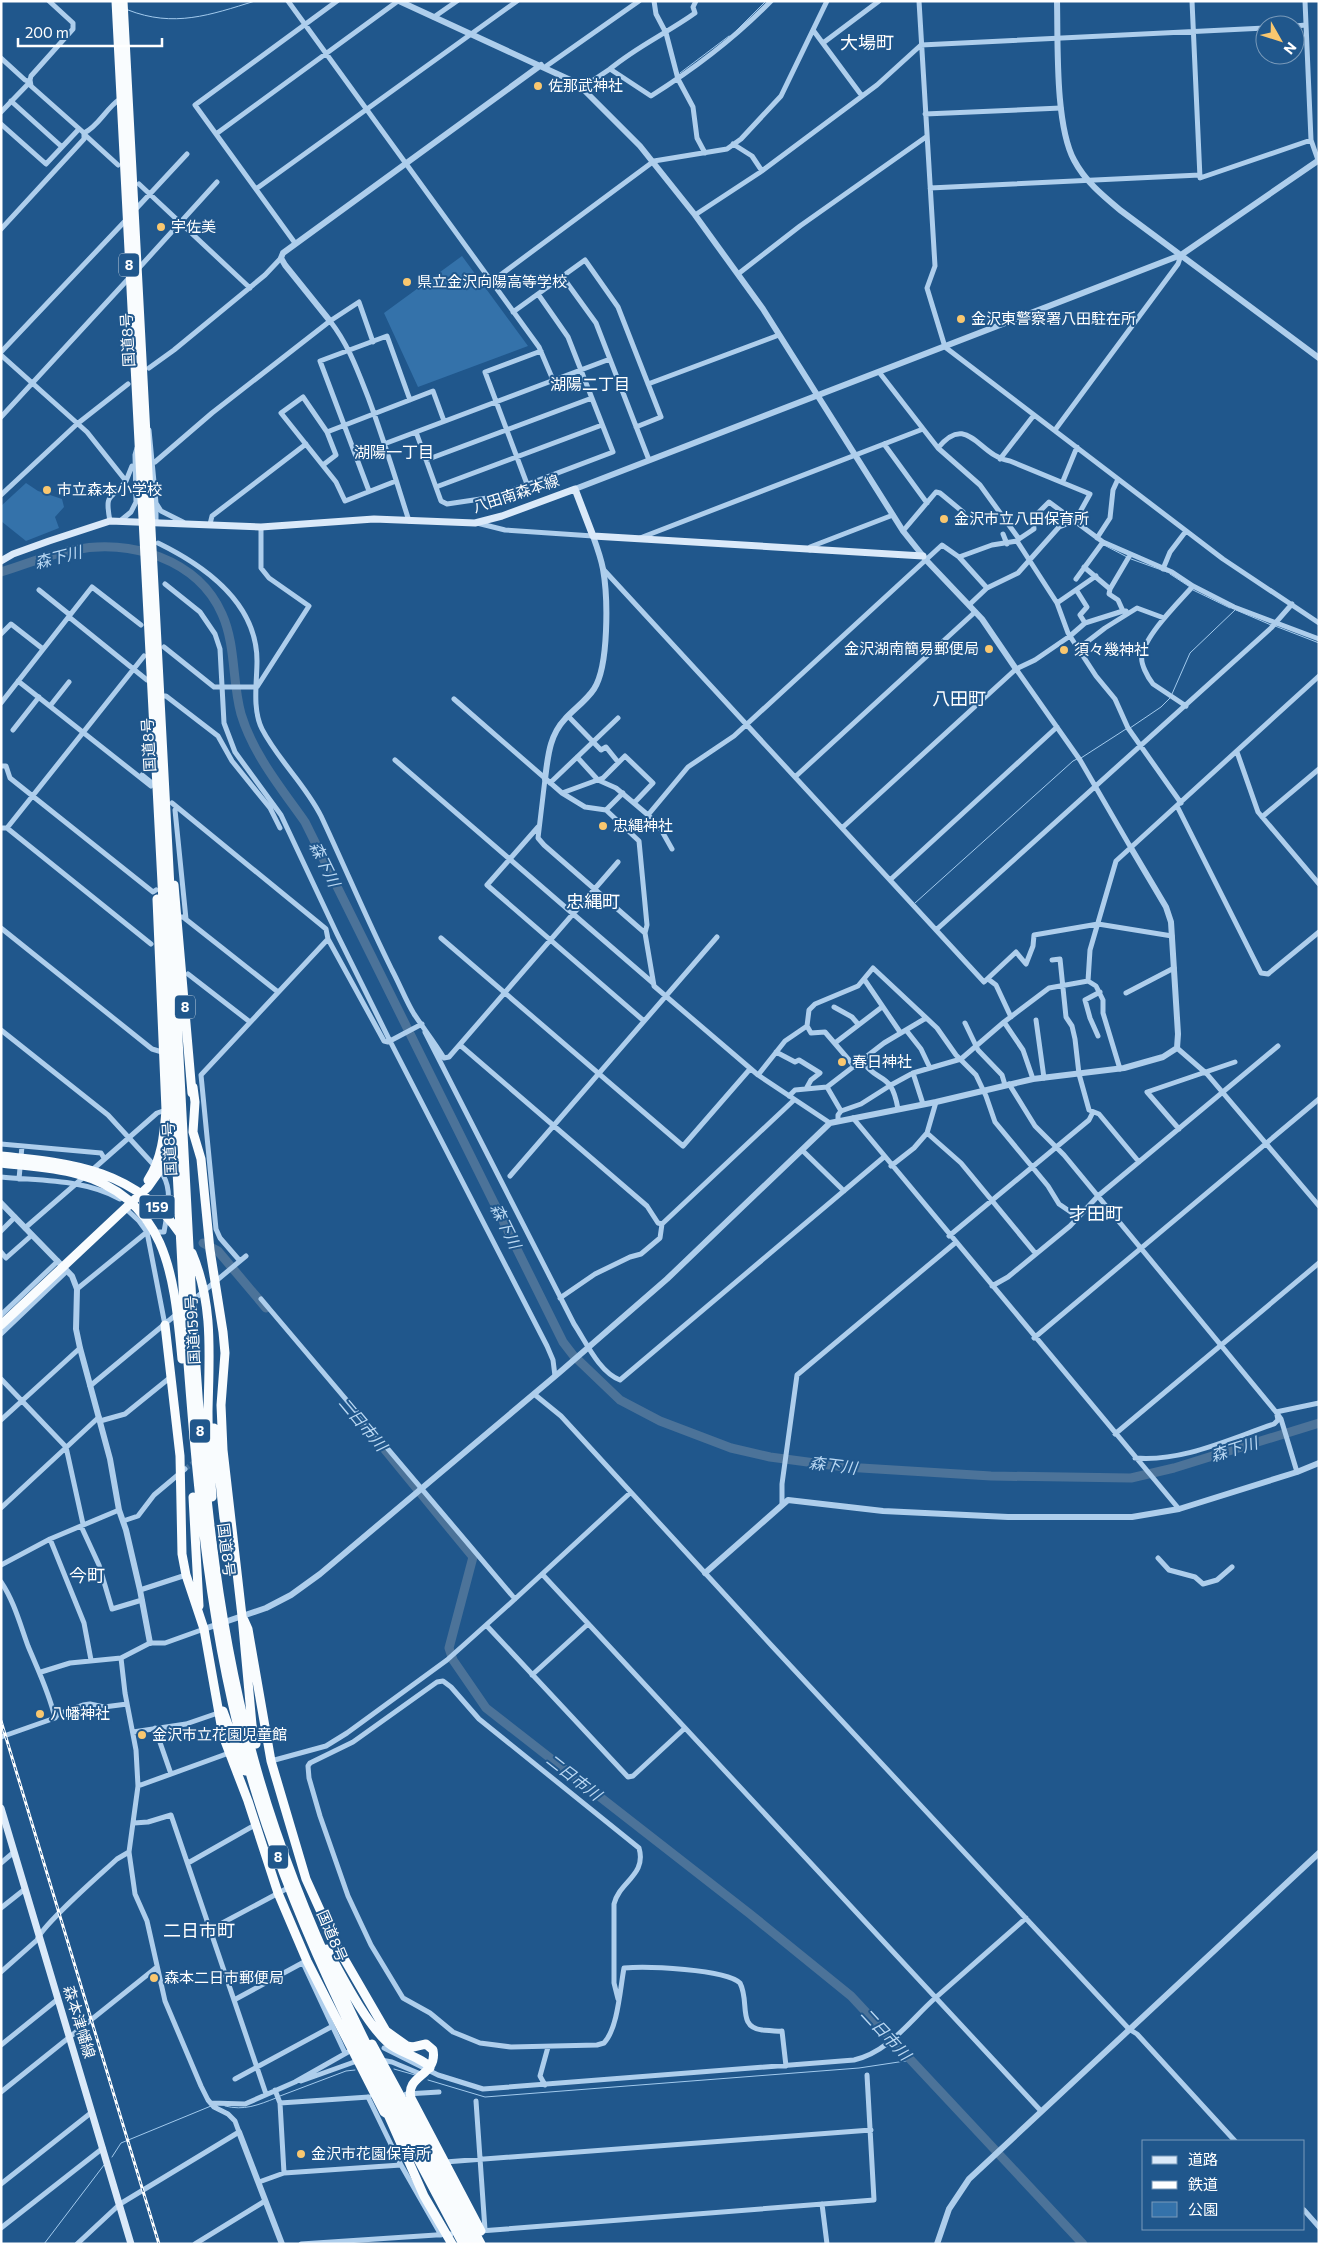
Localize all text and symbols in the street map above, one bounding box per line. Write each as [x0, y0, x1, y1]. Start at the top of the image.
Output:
scale bar [18, 15, 161, 47]
north arrow [1255, 15, 1305, 65]
text: 200 m [25, 23, 69, 41]
district label: 大場町 [840, 31, 894, 53]
text: N [1281, 39, 1300, 58]
place label: 佐那武神社 [548, 76, 623, 94]
marker: 佐那武神社 [532, 80, 544, 92]
place label: 宇佐美 [171, 217, 216, 235]
marker: 宇佐美 [155, 221, 167, 233]
road number: 8 [119, 254, 139, 276]
place label: 県立金沢向陽高等学校 [417, 272, 567, 290]
marker: 県立金沢向陽高等学校 [401, 276, 413, 288]
place label: 金沢東警察署八田駐在所 [971, 309, 1136, 327]
street label: 国道8号 [117, 313, 137, 368]
marker: 金沢東警察署八田駐在所 [955, 313, 967, 325]
district label: 湖陽二丁目 [550, 374, 630, 393]
district label: 湖陽一丁目 [354, 442, 434, 461]
street label: 八田南森本線 [470, 471, 561, 516]
place label: 市立森本小学校 [57, 480, 162, 498]
marker: 市立森本小学校 [41, 484, 53, 496]
place label: 金沢市立八田保育所 [954, 509, 1089, 527]
marker: 金沢市立八田保育所 [938, 513, 950, 525]
water label: 森下川 [32, 541, 85, 572]
place label: 金沢湖南簡易郵便局 [844, 639, 979, 657]
place label: 須々幾神社 [1074, 640, 1149, 658]
marker: 金沢湖南簡易郵便局 [983, 643, 995, 655]
marker: 須々幾神社 [1058, 644, 1070, 656]
district label: 八田町 [932, 687, 986, 709]
street label: 国道8号 [138, 718, 158, 773]
place label: 忠縄神社 [613, 816, 673, 834]
marker: 忠縄神社 [597, 820, 609, 832]
water label: 森下川 [306, 838, 345, 891]
district label: 忠縄町 [566, 890, 620, 912]
road number: 8 [175, 996, 195, 1019]
place label: 春日神社 [852, 1052, 912, 1070]
marker: 春日神社 [836, 1056, 848, 1068]
street label: 国道8号 [159, 1122, 179, 1177]
road number: 159 [140, 1196, 174, 1218]
water label: 森下川 [487, 1200, 526, 1253]
district label: 才田町 [1069, 1202, 1123, 1224]
street label: 国道159号 [181, 1295, 203, 1365]
water label: 二日市川 [336, 1393, 393, 1456]
road number: 8 [190, 1420, 210, 1442]
water label: 森下川 [1208, 1432, 1261, 1465]
water label: 森下川 [808, 1452, 860, 1477]
street label: 国道8号 [215, 1522, 239, 1578]
district label: 今町 [69, 1564, 105, 1586]
place label: 八幡神社 [50, 1704, 110, 1722]
marker: 八幡神社 [34, 1708, 46, 1720]
place label: 金沢市立花園児童館 [152, 1725, 287, 1743]
marker: 金沢市立花園児童館 [136, 1729, 148, 1741]
water label: 二日市川 [543, 1749, 607, 1805]
road number: 8 [268, 1845, 288, 1868]
street label: 国道8号 [314, 1907, 352, 1964]
district label: 二日市町 [163, 1919, 235, 1941]
place label: 森本二日市郵便局 [164, 1968, 284, 1986]
marker: 森本二日市郵便局 [148, 1972, 160, 1984]
street label: 森本津幡線 [60, 1983, 100, 2060]
water label: 二日市川 [858, 2004, 916, 2065]
legend [1142, 2140, 1305, 2230]
place label: 金沢市花園保育所 [311, 2144, 431, 2162]
marker: 金沢市花園保育所 [295, 2148, 307, 2160]
text: 道路 [1188, 2150, 1218, 2168]
text: 鉄道 [1188, 2175, 1218, 2193]
text: 公園 [1188, 2200, 1218, 2218]

